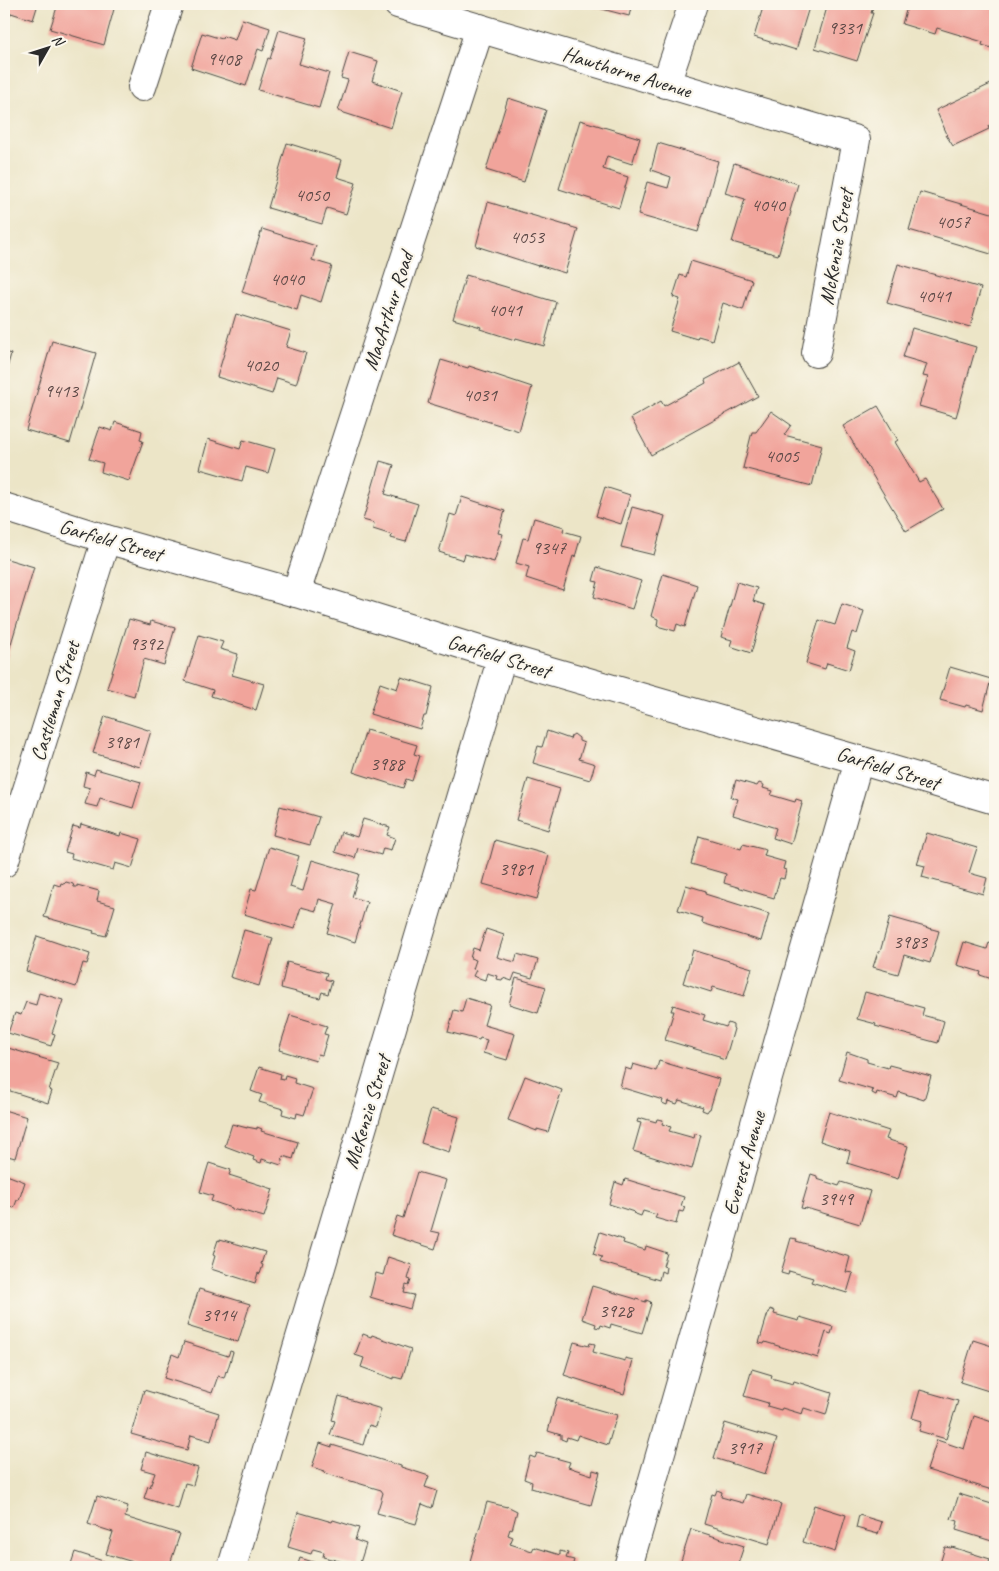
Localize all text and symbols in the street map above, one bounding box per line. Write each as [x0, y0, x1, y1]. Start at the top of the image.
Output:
house number: 9331 [828, 16, 864, 40]
north arrow [22, 22, 72, 72]
text: N [48, 31, 69, 51]
street label: Hawthorne Avenue [560, 40, 695, 104]
house number: 9408 [207, 47, 244, 71]
house number: 4050 [295, 183, 331, 207]
street label: McKenzie Street [813, 184, 859, 307]
house number: 4040 [751, 193, 787, 217]
house number: 4057 [936, 210, 972, 234]
house number: 4053 [510, 225, 546, 249]
street label: MacArthur Road [357, 246, 420, 373]
house number: 4040 [270, 267, 306, 291]
house number: 4041 [917, 284, 953, 308]
house number: 4041 [488, 298, 524, 322]
house number: 4020 [244, 353, 280, 377]
house number: 9413 [44, 379, 80, 403]
house number: 4031 [463, 383, 499, 407]
house number: 4005 [765, 444, 801, 468]
street label: Garfield Street [56, 513, 168, 568]
house number: 9347 [532, 536, 568, 560]
street label: Garfield Street [444, 628, 556, 685]
house number: 9392 [129, 632, 165, 656]
street label: Castleman Street [24, 636, 86, 764]
house number: 3981 [105, 730, 141, 754]
street label: Garfield Street [833, 740, 945, 797]
house number: 3988 [370, 752, 407, 776]
house number: 3981 [499, 857, 535, 881]
house number: 3983 [893, 930, 929, 954]
street label: McKenzie Street [337, 1049, 397, 1172]
street label: Everest Avenue [717, 1107, 772, 1218]
house number: 3949 [819, 1187, 855, 1211]
house number: 3928 [599, 1299, 636, 1323]
house number: 3914 [202, 1303, 239, 1327]
house number: 3917 [728, 1436, 764, 1460]

